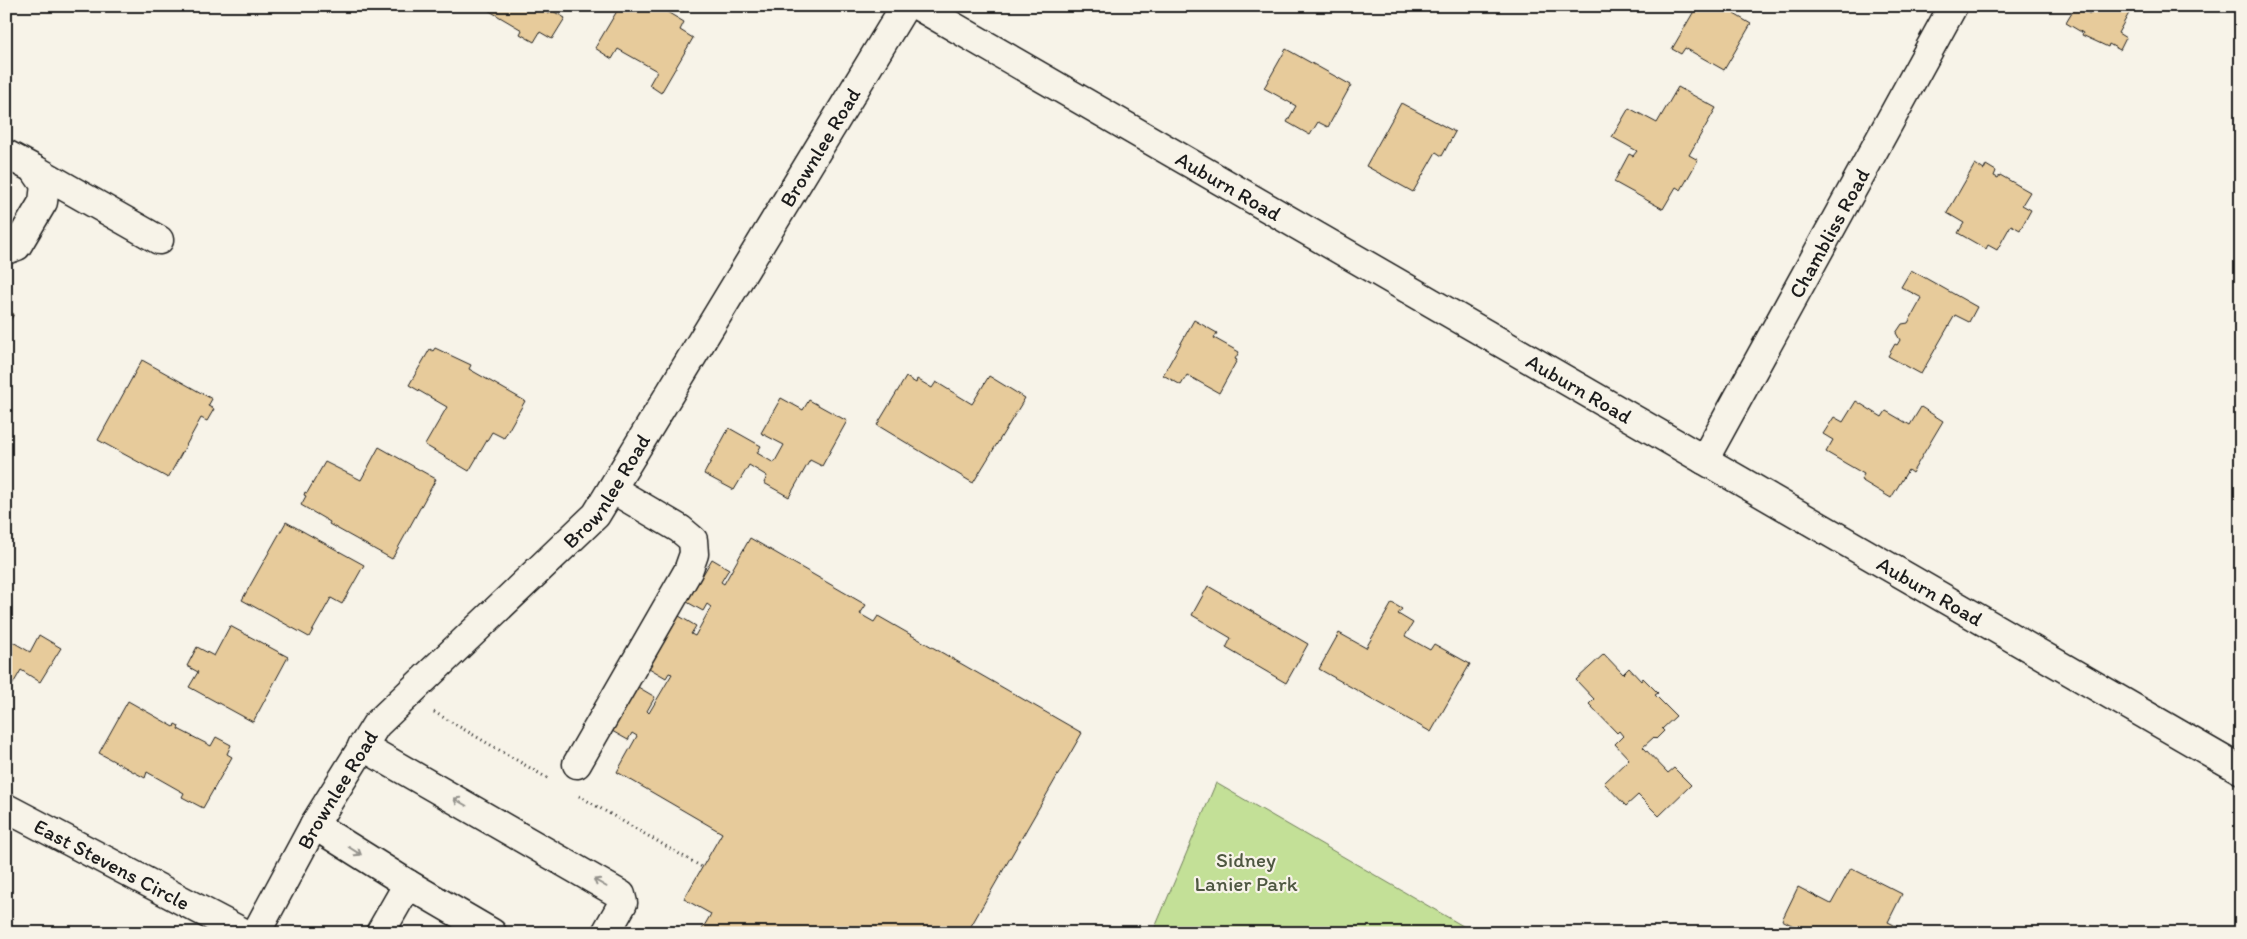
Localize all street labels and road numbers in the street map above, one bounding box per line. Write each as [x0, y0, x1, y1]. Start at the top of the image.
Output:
street label: Brownlee Road [774, 82, 865, 211]
street label: Auburn Road [1172, 145, 1286, 226]
street label: Chambliss Road [1783, 163, 1874, 302]
street label: Auburn Road [1522, 348, 1637, 429]
street label: Brownlee Road [557, 429, 655, 553]
street label: Auburn Road [1873, 550, 1988, 631]
street label: Brownlee Road [291, 725, 383, 853]
street label: East Stevens Circle [30, 813, 194, 915]

